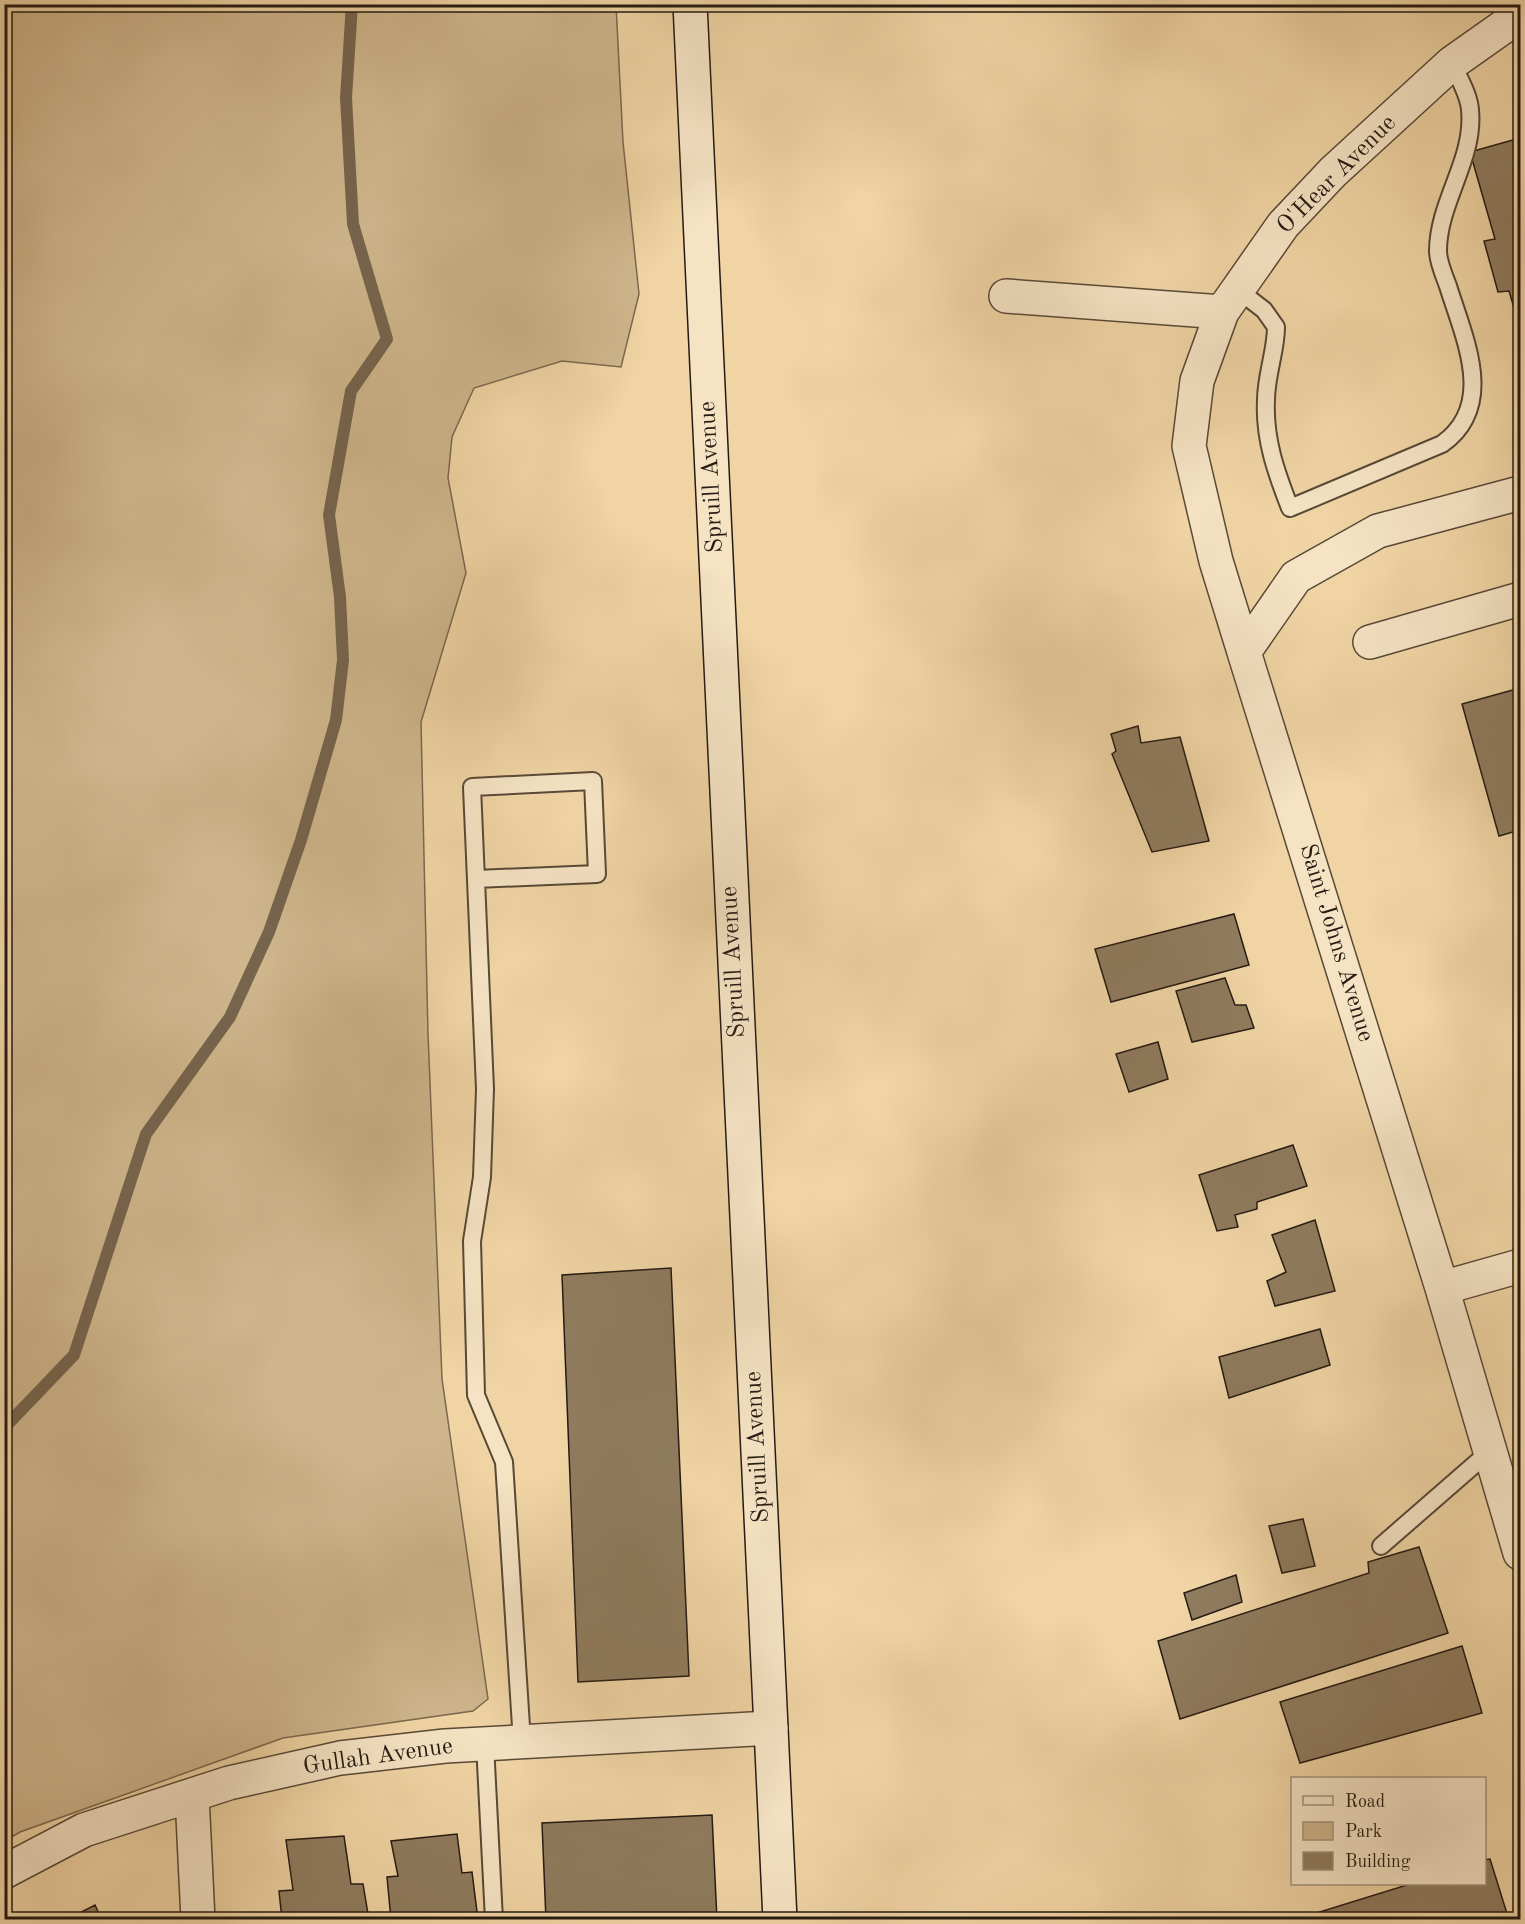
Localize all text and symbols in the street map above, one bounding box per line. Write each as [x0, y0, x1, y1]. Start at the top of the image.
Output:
street label: O'Hear Avenue [1273, 111, 1401, 239]
street label: Spruill Avenue [696, 400, 728, 554]
street label: Saint Johns Avenue [1294, 841, 1378, 1045]
street label: Spruill Avenue [718, 885, 750, 1039]
street label: Spruill Avenue [742, 1370, 774, 1524]
street label: Gullah Avenue [302, 1735, 454, 1779]
legend [1291, 1777, 1486, 1885]
text: Road [1345, 1793, 1385, 1811]
text: Park [1345, 1823, 1382, 1841]
text: Building [1345, 1853, 1411, 1871]

